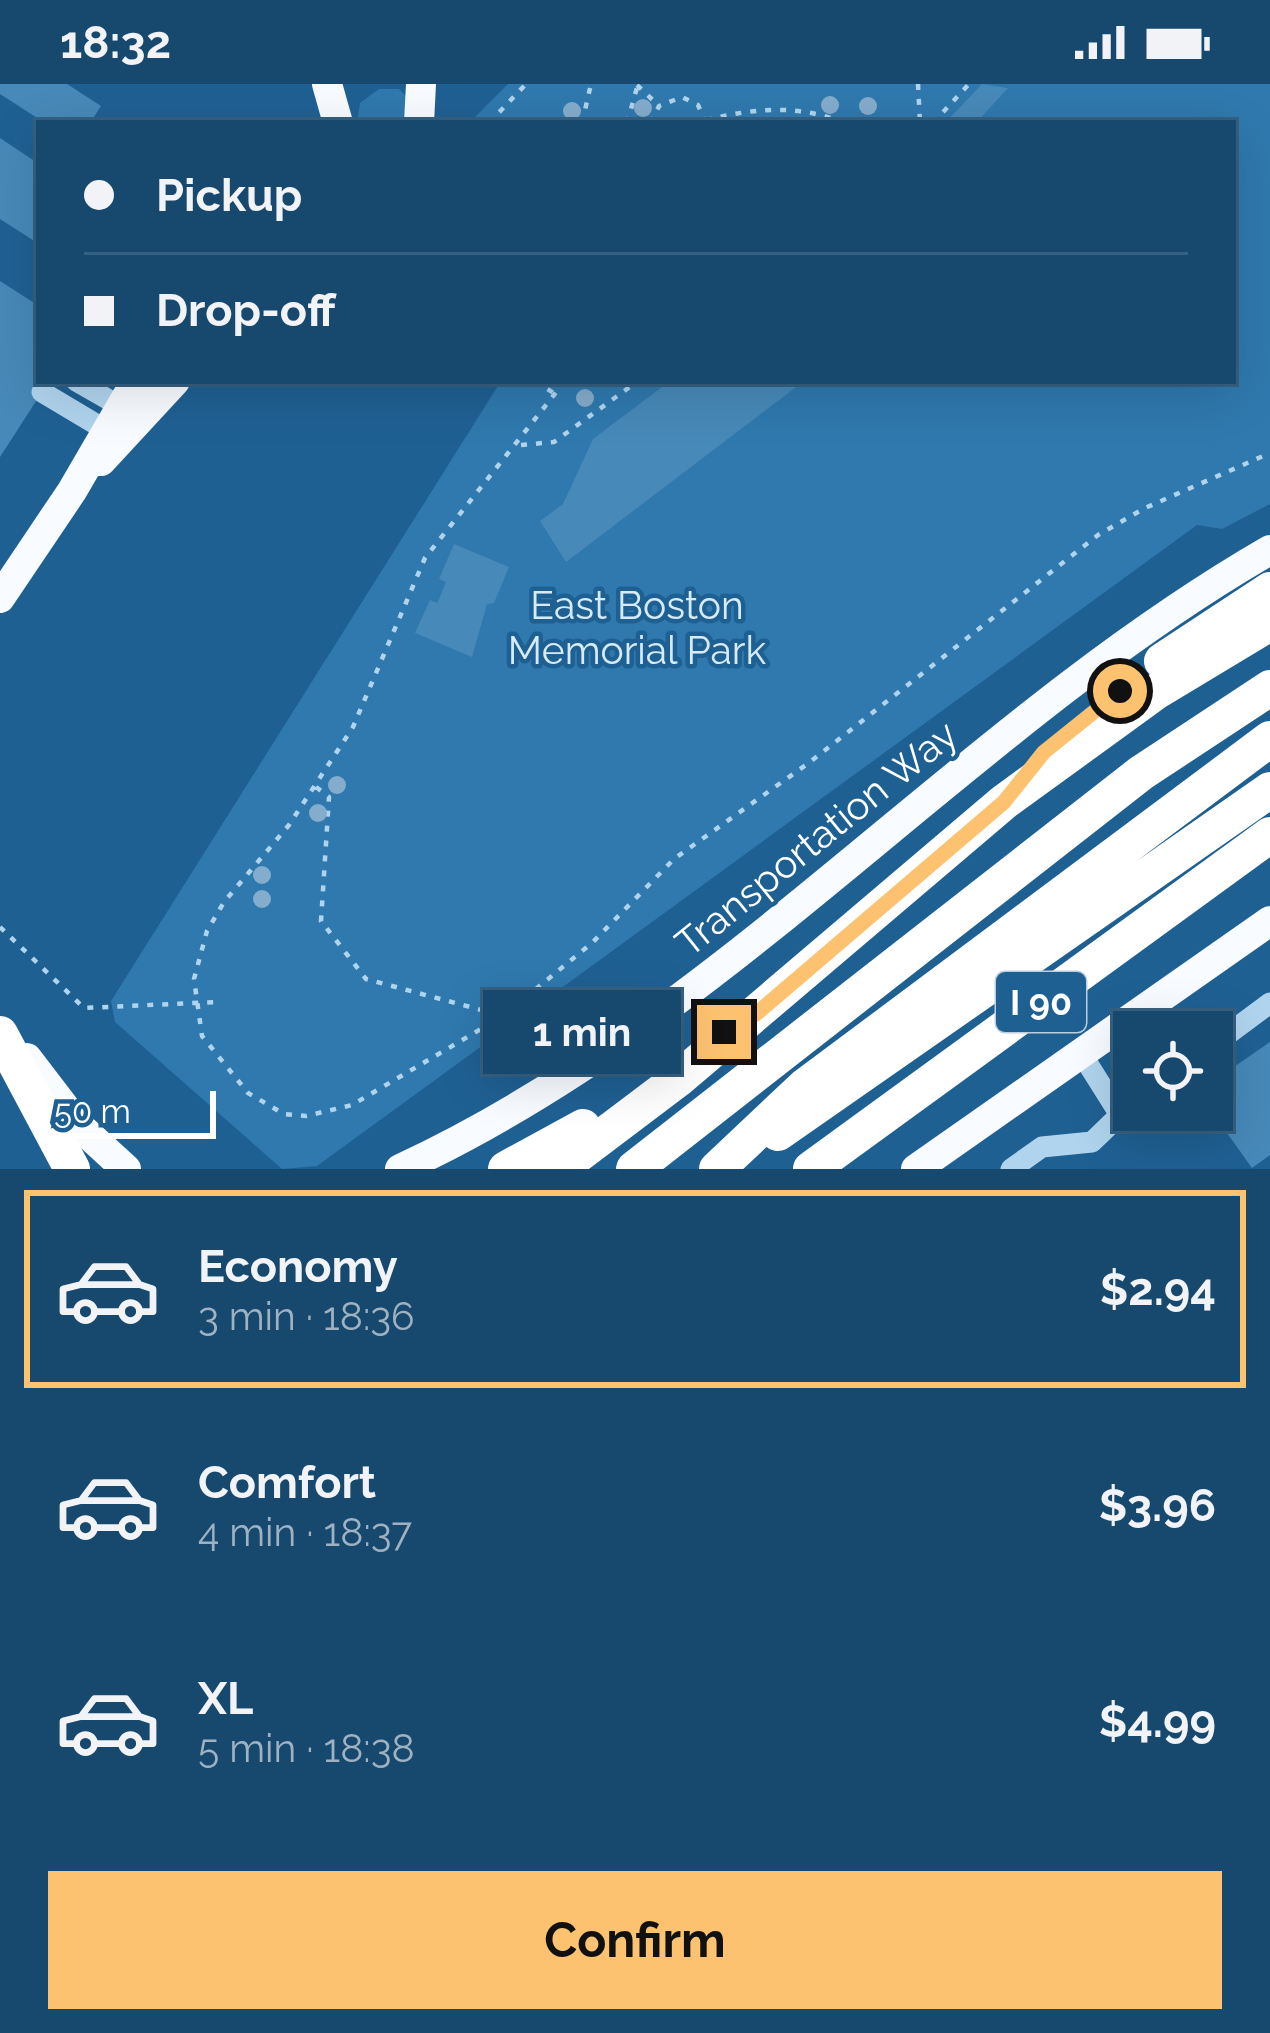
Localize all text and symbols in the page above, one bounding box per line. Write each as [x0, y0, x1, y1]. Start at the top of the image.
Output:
text: 18:32 [60, 16, 171, 69]
text: Pickup [156, 169, 302, 222]
text: Drop-off [156, 284, 336, 337]
park label: East Boston Memorial Park [508, 582, 766, 673]
route start [1093, 664, 1147, 718]
street label: Transportation Way [666, 710, 966, 966]
road number: I 90 [996, 972, 1086, 1032]
callout: 1 min [484, 990, 682, 1074]
route end [697, 1005, 751, 1059]
text: 1 min [533, 1009, 631, 1055]
map controls [1113, 1011, 1233, 1131]
button: locate [1113, 1011, 1233, 1131]
scale bar [36, 1085, 216, 1138]
text: 50 m [54, 1092, 131, 1131]
icon: car [54, 1235, 162, 1343]
text: Economy [198, 1240, 398, 1293]
text: $2.94 [1100, 1263, 1216, 1316]
text: 3 min · 18:36 [198, 1293, 415, 1339]
icon: car [54, 1451, 162, 1559]
text: Comfort [198, 1456, 376, 1509]
text: $3.96 [1099, 1479, 1216, 1532]
text: 4 min · 18:37 [198, 1509, 412, 1555]
icon: car [54, 1667, 162, 1775]
text: XL [198, 1672, 253, 1725]
text: $4.99 [1099, 1695, 1216, 1748]
text: 5 min · 18:38 [198, 1725, 415, 1771]
button: Confirm [48, 1871, 1222, 2009]

